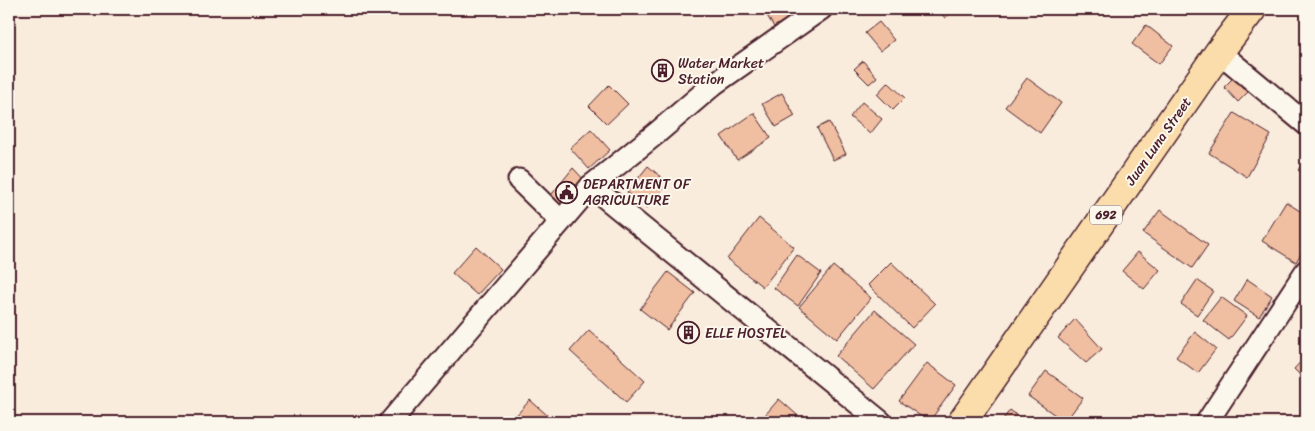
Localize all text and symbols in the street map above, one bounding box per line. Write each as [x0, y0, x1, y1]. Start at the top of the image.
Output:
place label: Water Market Station [678, 51, 764, 92]
building icon: Water Market Station [650, 59, 674, 83]
street label: Juan Luna Street [1118, 92, 1198, 192]
place label: DEPARTMENT OF AGRICULTURE [582, 172, 692, 213]
public building icon: DEPARTMENT OF AGRICULTURE [555, 180, 579, 204]
road number: 692 [1090, 206, 1122, 224]
building icon: ELLE HOSTEL [677, 321, 701, 345]
place label: ELLE HOSTEL [705, 321, 787, 346]

